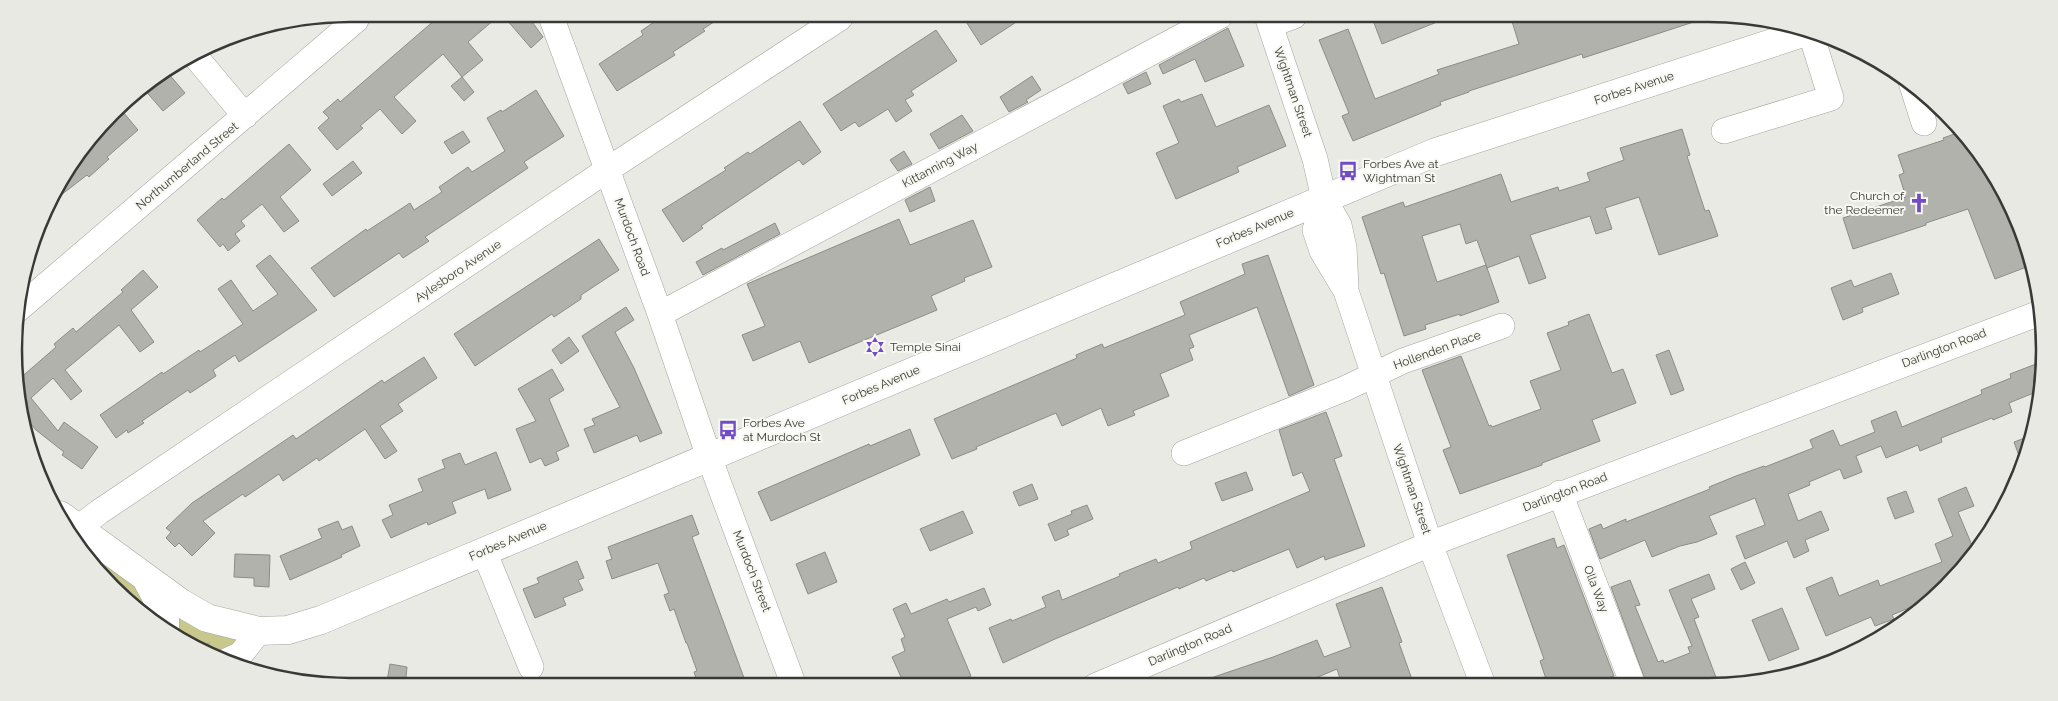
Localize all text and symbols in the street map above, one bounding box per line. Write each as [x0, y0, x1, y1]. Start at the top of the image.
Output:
street label: Wightman Street [1271, 45, 1315, 139]
street label: Forbes Avenue [1592, 69, 1676, 107]
street label: Northumberland Street [133, 119, 241, 213]
street label: Kittanning Way [900, 139, 981, 191]
place label: Forbes Ave at Wightman St [1363, 157, 1438, 185]
bus stop icon: Forbes Ave at Wightman St [1337, 160, 1359, 182]
place label: Church of the Redeemer [1824, 189, 1905, 217]
church icon: Church of the Redeemer [1908, 192, 1930, 214]
street label: Murdoch Road [611, 196, 653, 278]
street label: Forbes Avenue [1214, 205, 1296, 251]
street label: Aylesboro Avenue [412, 237, 504, 305]
street label: Darlington Road [1900, 325, 1988, 371]
street label: Hollenden Place [1391, 328, 1483, 372]
synagogue icon: Temple Sinai [864, 336, 886, 358]
place label: Temple Sinai [890, 340, 961, 354]
street label: Forbes Avenue [840, 362, 922, 408]
place label: Forbes Ave at Murdoch St [743, 416, 821, 444]
bus stop icon: Forbes Ave at Murdoch St [717, 419, 739, 441]
street label: Wightman Street [1390, 442, 1434, 536]
street label: Darlington Road [1521, 469, 1609, 515]
street label: Forbes Avenue [467, 518, 549, 564]
street label: Murdoch Street [730, 528, 774, 614]
street label: Olla Way [1581, 563, 1612, 615]
street label: Darlington Road [1146, 621, 1234, 669]

